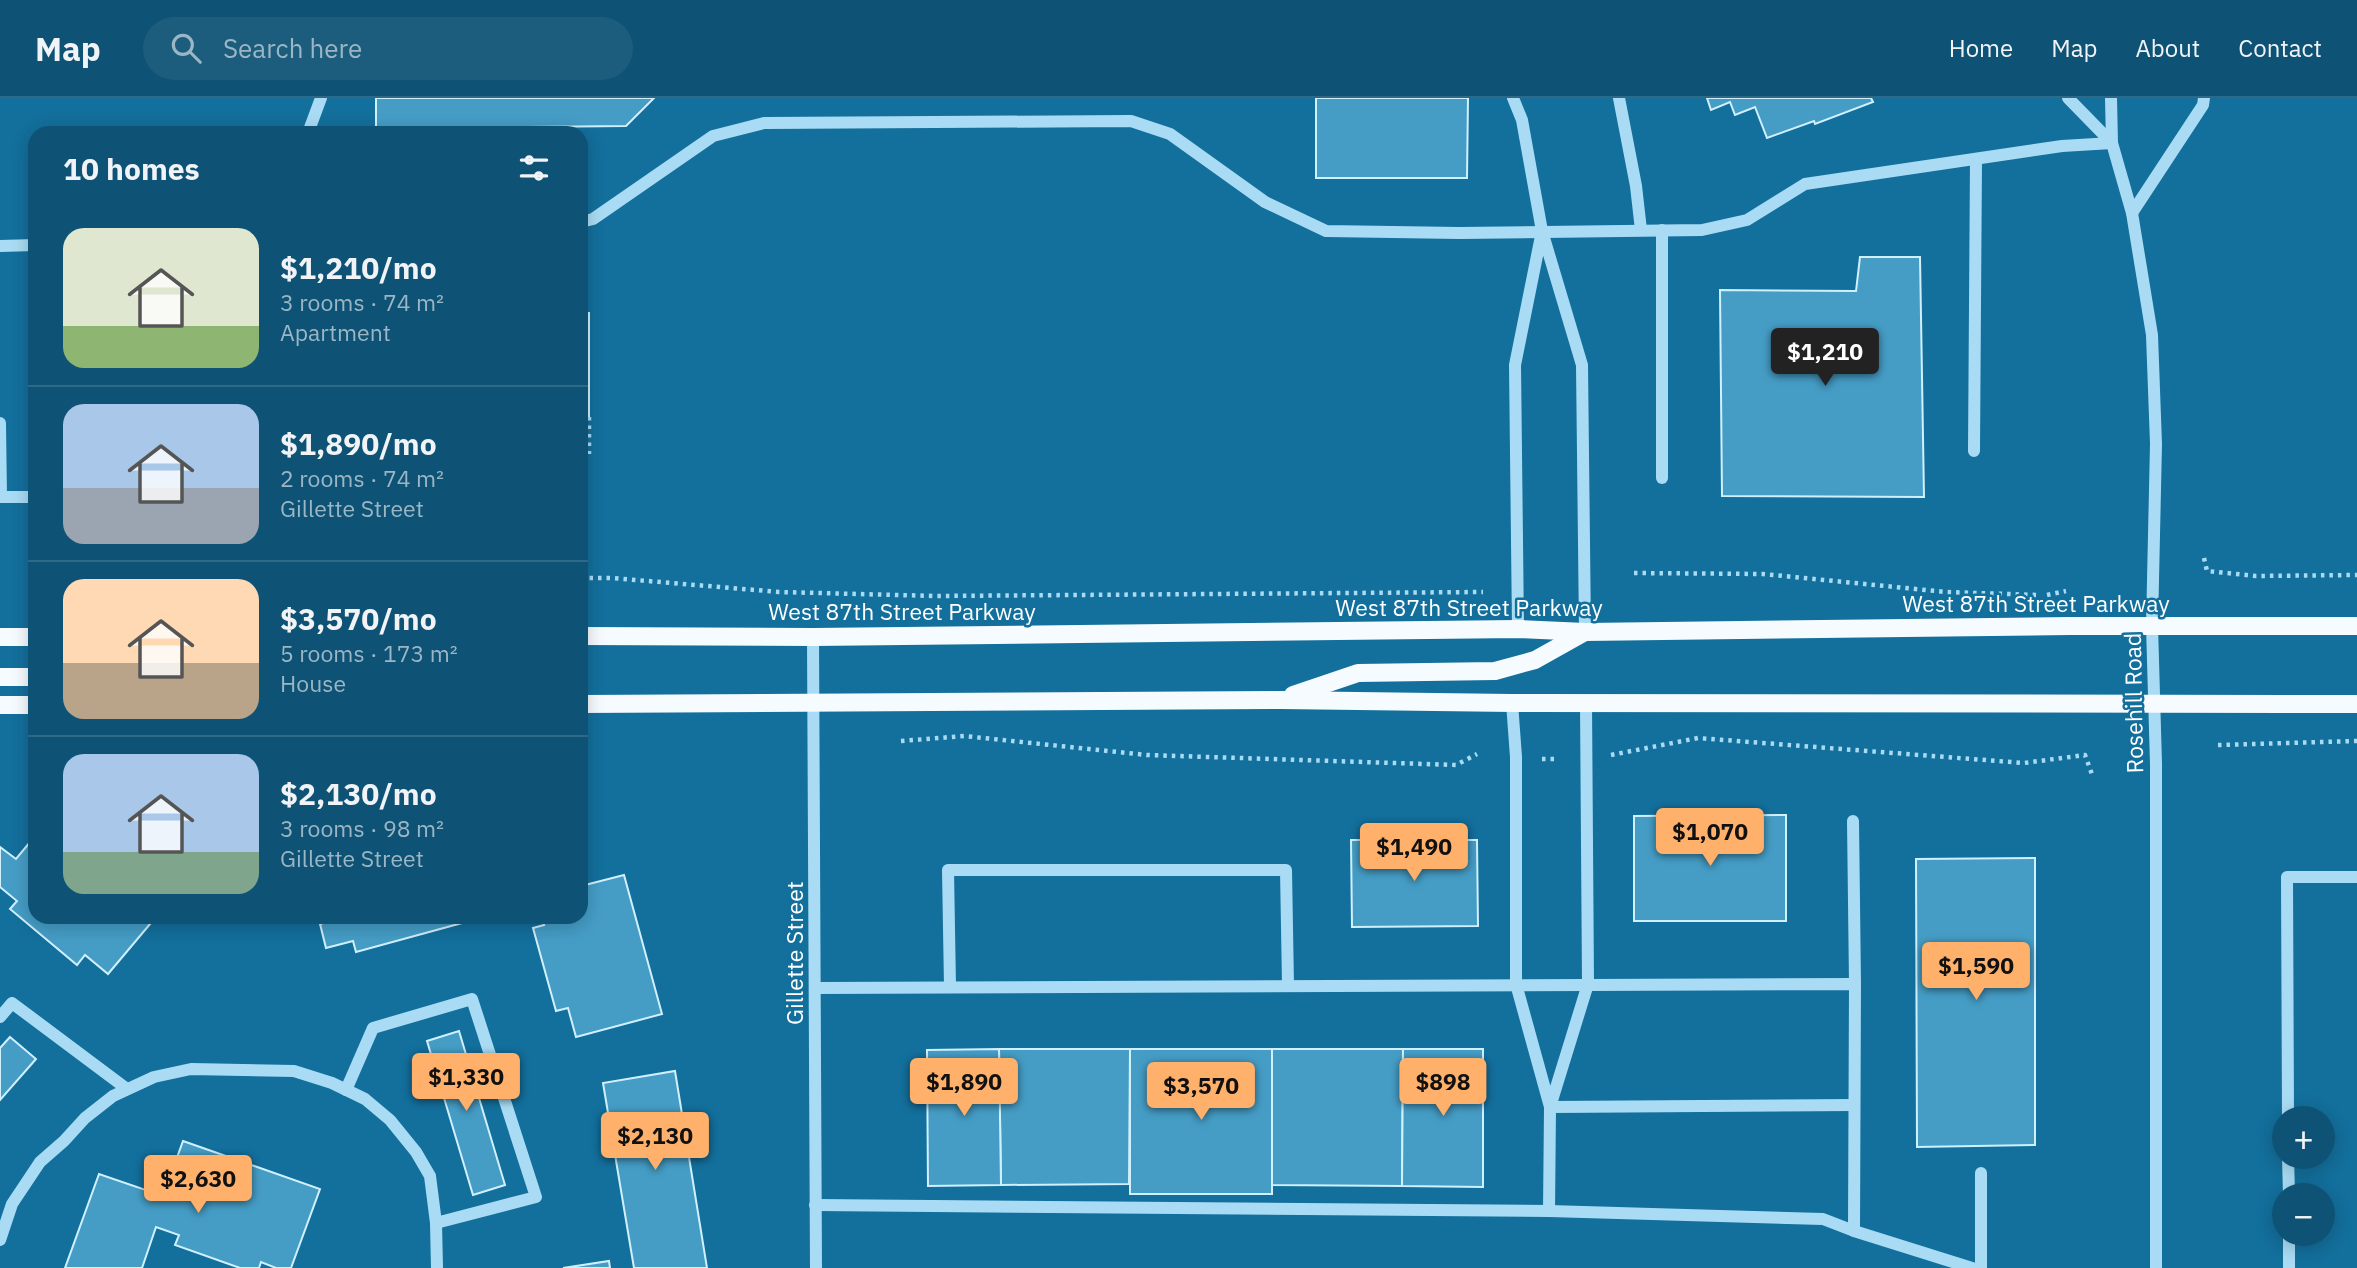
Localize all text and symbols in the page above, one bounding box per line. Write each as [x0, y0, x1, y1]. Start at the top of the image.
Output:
search box [143, 17, 633, 80]
text: Map [35, 27, 101, 70]
icon: search [167, 29, 205, 67]
text: Search here [223, 31, 362, 65]
text: Home [1949, 32, 2013, 64]
text: Map [2051, 32, 2097, 64]
text: About [2135, 32, 2200, 64]
text: Contact [2238, 32, 2322, 64]
text: 10 homes [63, 149, 200, 188]
icon: filters [515, 149, 553, 187]
text: $1,210/mo [280, 248, 437, 287]
icon: home [119, 256, 203, 340]
text: 3 rooms · 74 m² [280, 287, 444, 317]
text: Apartment [280, 317, 391, 347]
pin: $1,210 [1768, 328, 1882, 388]
text: $1,210 [1787, 336, 1863, 366]
text: $1,890/mo [280, 424, 437, 463]
icon: home [119, 432, 203, 516]
text: 2 rooms · 74 m² [280, 463, 444, 493]
text: Gillette Street [280, 493, 424, 523]
street label: West 87th Street Parkway [1902, 588, 2170, 618]
street label: West 87th Street Parkway [1335, 592, 1603, 622]
street label: West 87th Street Parkway [768, 596, 1036, 626]
text: $3,570/mo [280, 599, 437, 638]
icon: home [119, 607, 203, 691]
street label: Rosehill Road [2117, 632, 2149, 774]
text: 5 rooms · 173 m² [280, 638, 458, 668]
text: House [280, 668, 346, 698]
text: $2,130/mo [280, 774, 437, 813]
icon: home [119, 782, 203, 866]
pin: $1,070 [1653, 808, 1767, 868]
text: 3 rooms · 98 m² [280, 813, 444, 843]
text: $1,070 [1672, 816, 1748, 846]
pin: $1,490 [1357, 824, 1471, 883]
text: $1,490 [1376, 831, 1452, 861]
text: Gillette Street [280, 843, 424, 873]
street label: Gillette Street [779, 881, 809, 1025]
pin: $1,590 [1919, 942, 2033, 1002]
text: $1,590 [1938, 950, 2014, 980]
pin: $1,330 [409, 1054, 523, 1113]
pin: $1,890 [907, 1058, 1021, 1118]
pin: $898 [1402, 1058, 1484, 1118]
text: $1,330 [428, 1061, 504, 1091]
pin: $3,570 [1144, 1062, 1258, 1122]
text: $1,890 [926, 1066, 1002, 1096]
text: $898 [1415, 1066, 1471, 1096]
text: $3,570 [1163, 1070, 1239, 1100]
map controls [2272, 1106, 2335, 1246]
button: + [2272, 1106, 2335, 1169]
pin: $2,130 [598, 1112, 712, 1172]
text: $2,130 [617, 1120, 693, 1150]
pin: $2,630 [141, 1156, 255, 1215]
text: $2,630 [160, 1163, 236, 1193]
button: − [2272, 1183, 2335, 1246]

